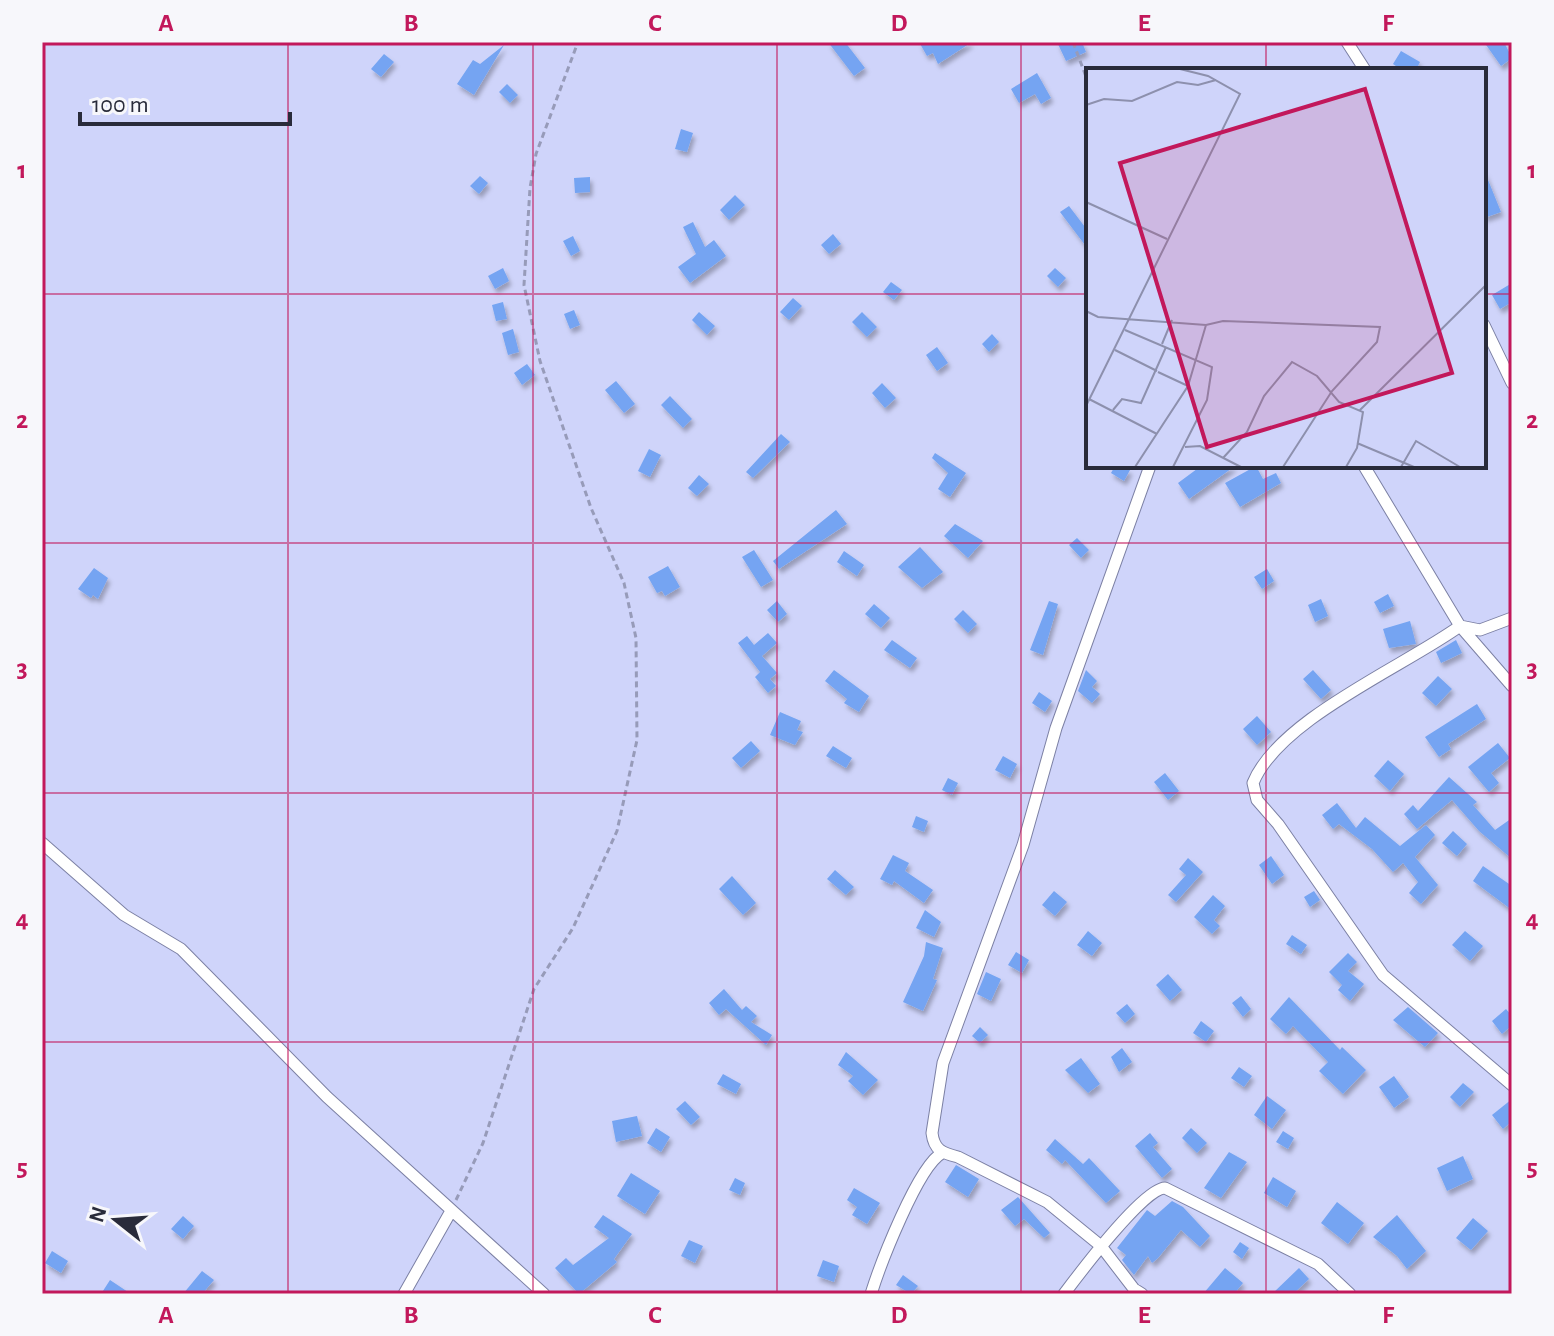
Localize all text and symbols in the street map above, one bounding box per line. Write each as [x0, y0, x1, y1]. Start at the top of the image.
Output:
text: A [158, 10, 174, 36]
text: B [403, 10, 419, 36]
text: C [648, 10, 662, 36]
text: D [890, 10, 908, 36]
text: E [1137, 10, 1151, 36]
text: F [1382, 10, 1395, 36]
inset map [1086, 68, 1486, 468]
scale bar [80, 76, 290, 126]
text: 100 m [92, 93, 149, 117]
text: 1 [17, 157, 27, 183]
text: 1 [1527, 157, 1537, 183]
text: 2 [16, 407, 28, 433]
text: 2 [1526, 407, 1538, 433]
text: 3 [16, 656, 28, 682]
text: 3 [1526, 656, 1538, 682]
text: 4 [15, 906, 29, 932]
text: 4 [1525, 906, 1539, 932]
text: 5 [16, 1155, 28, 1181]
text: 5 [1526, 1155, 1538, 1181]
north arrow [76, 1180, 156, 1260]
text: N [85, 1204, 111, 1225]
text: A [158, 1302, 174, 1328]
text: B [403, 1302, 419, 1328]
text: C [648, 1302, 662, 1328]
text: D [890, 1302, 908, 1328]
text: E [1137, 1302, 1151, 1328]
text: F [1382, 1302, 1395, 1328]

